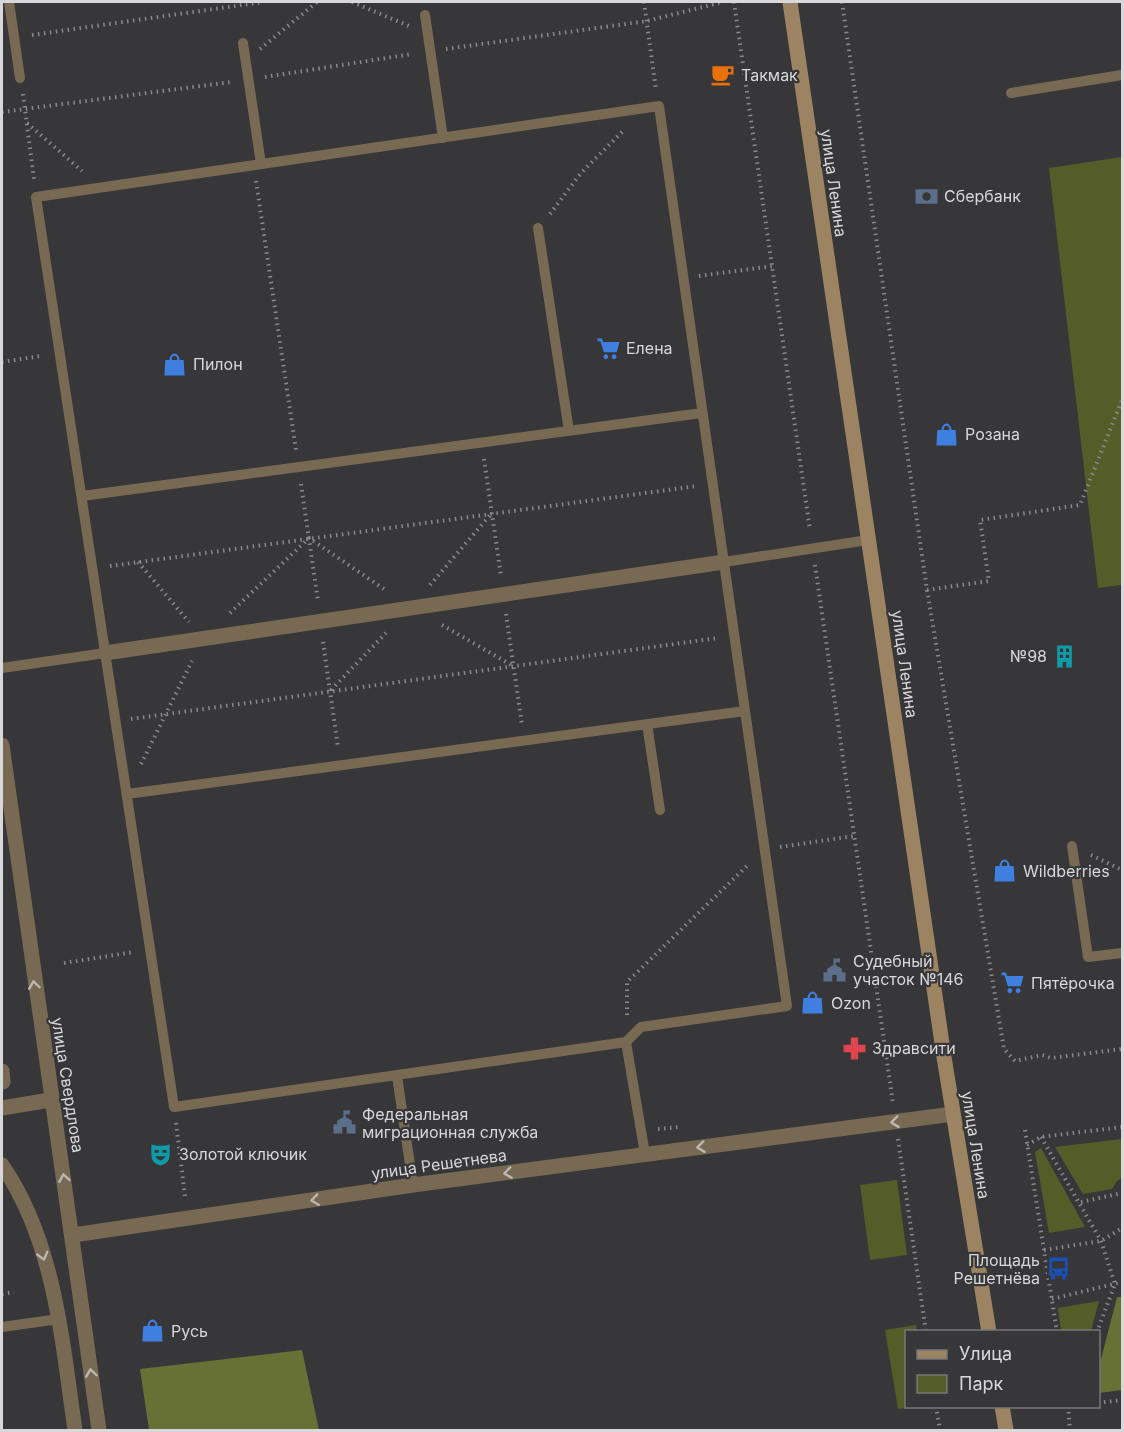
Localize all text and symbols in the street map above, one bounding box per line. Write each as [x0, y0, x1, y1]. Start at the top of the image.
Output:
cafe icon: Такмак [710, 62, 736, 88]
place label: Такмак [741, 65, 798, 85]
street label: улица Ленина [817, 128, 851, 238]
bank icon: Сбербанк [913, 183, 939, 209]
place label: Сбербанк [944, 186, 1021, 206]
supermarket icon: Елена [595, 335, 621, 361]
place label: Елена [626, 338, 673, 358]
shop icon: Пилон [162, 351, 188, 377]
place label: Пилон [193, 354, 243, 374]
shop icon: Розана [934, 421, 960, 447]
place label: Розана [965, 424, 1020, 444]
street label: улица Ленина [888, 609, 922, 719]
building icon: №98 [1052, 643, 1078, 669]
place label: №98 [1010, 646, 1047, 666]
shop icon: Wildberries [992, 858, 1018, 884]
place label: Wildberries [1023, 861, 1110, 881]
place label: Судебный участок №146 [853, 951, 963, 989]
public building icon: Судебный участок №146 [822, 957, 848, 983]
supermarket icon: Пятёрочка [1000, 970, 1026, 996]
place label: Пятёрочка [1031, 973, 1115, 993]
one-way arrow [29, 980, 41, 989]
shop icon: Ozon [800, 990, 826, 1016]
place label: Ozon [831, 993, 871, 1013]
street label: улица Свердлова [47, 1016, 89, 1154]
pharmacy icon: Здравсити [841, 1035, 867, 1061]
place label: Здравсити [872, 1038, 956, 1058]
street label: улица Ленина [958, 1090, 994, 1200]
place label: Федеральная миграционная служба [362, 1104, 538, 1142]
public building icon: Федеральная миграционная служба [331, 1110, 357, 1136]
one-way arrow [890, 1115, 899, 1127]
one-way arrow [697, 1140, 706, 1152]
theatre icon: Золотой ключик [148, 1141, 174, 1167]
place label: Золотой ключик [179, 1144, 307, 1164]
street label: улица Решетнева [370, 1145, 508, 1183]
one-way arrow [503, 1166, 512, 1178]
one-way arrow [58, 1173, 70, 1182]
one-way arrow [310, 1193, 319, 1205]
place label: Площадь Решетнёва [954, 1250, 1040, 1288]
one-way arrow [36, 1251, 49, 1261]
bus stop icon: Площадь Решетнёва [1045, 1256, 1071, 1282]
shop icon: Русь [140, 1318, 166, 1344]
place label: Русь [171, 1321, 208, 1341]
legend [905, 1330, 1100, 1408]
text: Улица [959, 1343, 1012, 1364]
one-way arrow [85, 1368, 98, 1377]
text: Парк [959, 1373, 1004, 1394]

